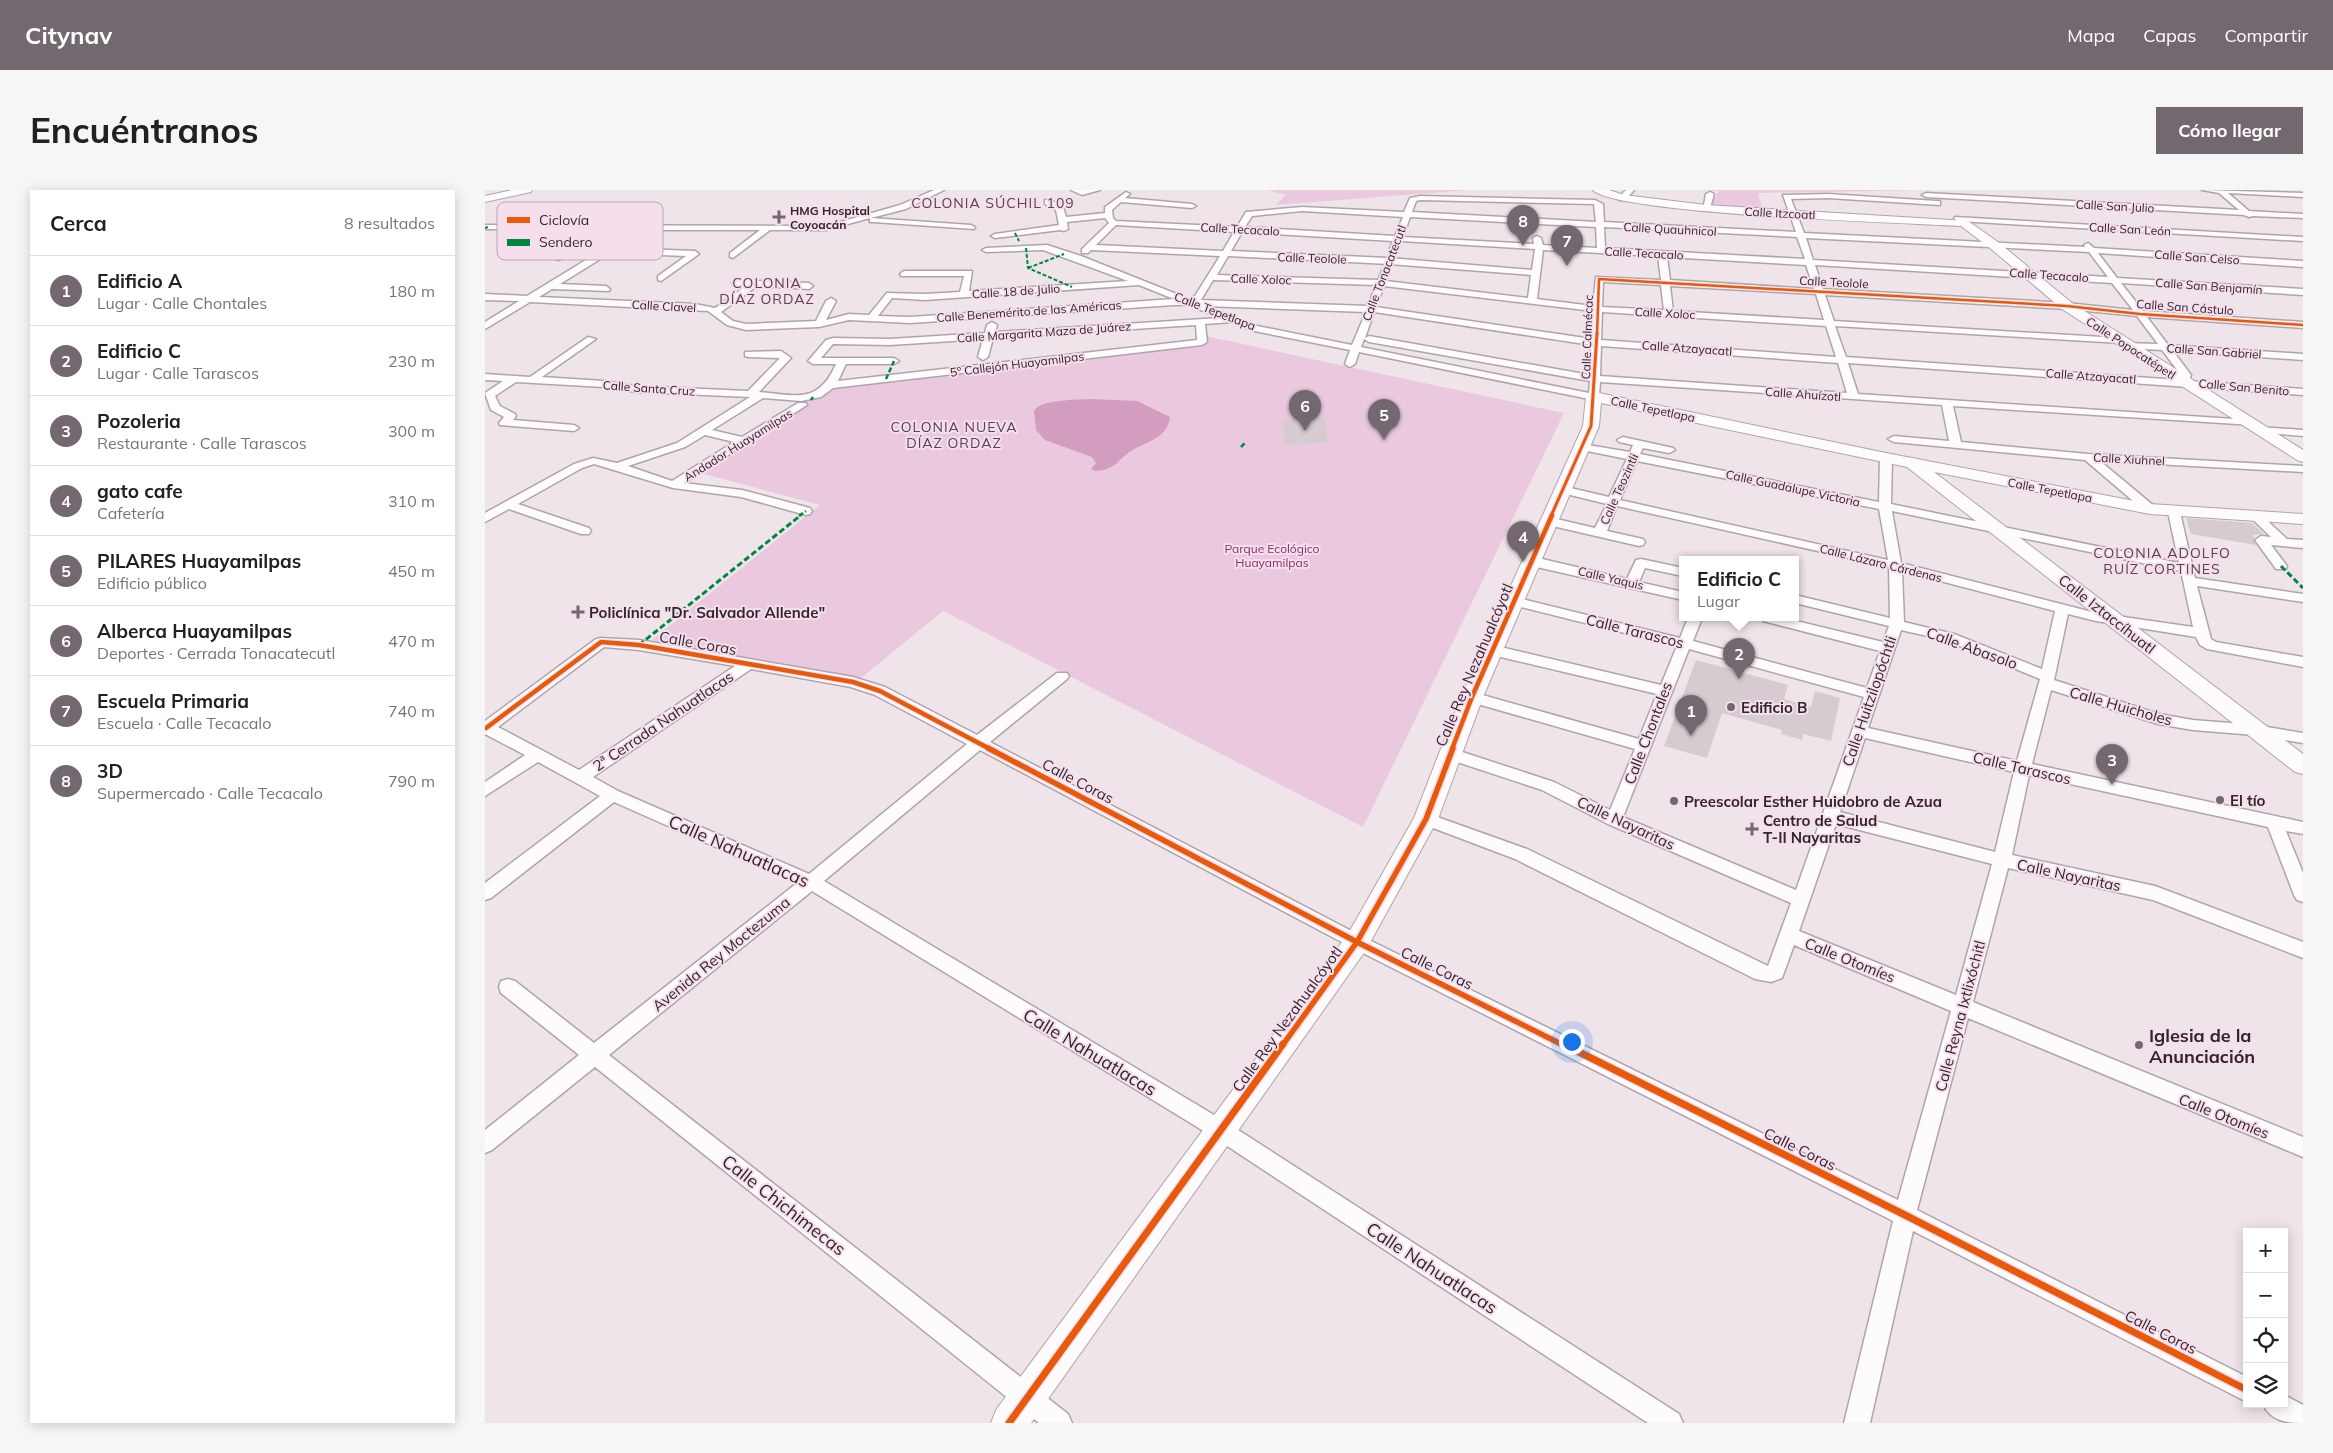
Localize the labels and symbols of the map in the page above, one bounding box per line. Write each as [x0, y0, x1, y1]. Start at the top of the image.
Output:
district label: COLONIA SÚCHIL 109 [911, 194, 1075, 212]
street label: Calle San Julio [2075, 196, 2155, 216]
legend [497, 202, 663, 260]
place label: HMG Hospital Coyoacán [790, 203, 870, 232]
street label: Calle Itzcoatl [1744, 204, 1816, 222]
pin: 8 [1507, 205, 1539, 246]
marker: HMG Hospital Coyoacán [772, 210, 786, 224]
text: Ciclovía [539, 211, 589, 229]
street label: Calle Tecacalo [1200, 219, 1280, 239]
street label: Calle Quauhnicol [1623, 219, 1717, 239]
street label: Calle San León [2088, 219, 2172, 239]
street label: Calle Tonacatecutl [1359, 223, 1409, 323]
pin: 7 [1551, 225, 1583, 266]
text: Sendero [539, 233, 593, 251]
street label: Calle Tecacalo [1604, 243, 1684, 263]
street label: Calle San Celso [2154, 247, 2240, 267]
street label: Calle Teolole [1277, 249, 1347, 267]
street label: Calle Tecacalo [2009, 265, 2089, 285]
street label: Calle Xoloc [1230, 270, 1292, 288]
street label: Calle Teolole [1799, 273, 1869, 291]
district label: COLONIA DÍAZ ORDAZ [719, 274, 815, 308]
street label: Calle San Benjamín [2155, 275, 2263, 297]
street label: Calle 18 de Julio [971, 280, 1061, 302]
street label: Calle Tepetlapa [1172, 289, 1258, 333]
street label: Calle Calmécac [1578, 294, 1596, 380]
street label: Calle San Cástulo [2136, 296, 2234, 318]
street label: Calle Clavel [631, 297, 697, 315]
street label: Calle Benemérito de las Américas [936, 297, 1122, 325]
street label: Calle Xoloc [1634, 304, 1696, 322]
street label: Calle Popocatépetl [2083, 314, 2179, 382]
street label: Calle Margarita Maza de Juárez [956, 318, 1132, 346]
street label: Calle Atzayacatl [1641, 337, 1733, 359]
street label: Calle San Gabriel [2166, 340, 2262, 362]
street label: 5º Callejón Huayamilpas [949, 348, 1085, 380]
street label: Calle Atzayacatl [2045, 365, 2137, 387]
street label: Calle San Benito [2198, 376, 2290, 398]
street label: Calle Santa Cruz [602, 377, 696, 399]
street label: Calle Ahuízotl [1764, 384, 1842, 404]
pin: 6 [1289, 390, 1321, 431]
street label: Calle Tepetlapa [1609, 393, 1697, 425]
pin: 5 [1368, 399, 1400, 440]
street label: Andador Huayamilpas [681, 405, 795, 485]
district label: COLONIA NUEVA DÍAZ ORDAZ [890, 418, 1018, 452]
street label: Calle Xiuhnel [2093, 450, 2165, 468]
street label: Calle Teozintli [1597, 451, 1641, 527]
street label: Calle Guadalupe Victoria [1724, 466, 1862, 510]
street label: Calle Tepetlapa [2006, 474, 2094, 506]
pin: 4 [1507, 521, 1539, 562]
park label: Parque Ecológico Huayamilpas [1225, 541, 1320, 570]
street label: Calle Lázaro Cárdenas [1818, 541, 1944, 585]
district label: COLONIA ADOLFO RUÍZ CORTINES [2093, 544, 2231, 578]
street label: Calle Yaquis [1577, 563, 1645, 593]
street label: Calle Iztaccíhuatl [2055, 570, 2159, 658]
street label: Calle Rey Nezahualcóyotl [1431, 581, 1517, 749]
place label: Policlínica "Dr. Salvador Allende" [589, 603, 825, 622]
marker: Policlínica "Dr. Salvador Allende" [571, 605, 585, 619]
street label: Calle Tarascos [1584, 610, 1686, 652]
street label: Calle Abasolo [1924, 623, 2020, 673]
street label: Calle Coras [658, 627, 738, 659]
street label: Calle Huitzilopóchtli [1838, 633, 1900, 769]
pin: 2 [1723, 638, 1755, 679]
street label: 2ª Cerrada Nahuatlacas [589, 667, 737, 775]
street label: Calle Chontales [1620, 679, 1676, 787]
street label: Calle Huicholes [2067, 682, 2175, 730]
pin: 1 [1675, 695, 1707, 736]
place label: Edificio B [1741, 698, 1807, 717]
marker: Edificio B [1725, 701, 1737, 713]
pin: 3 [2096, 744, 2128, 785]
street label: Calle Tarascos [1971, 747, 2073, 789]
street label: Calle Coras [1039, 754, 1117, 808]
place label: El tío [2230, 791, 2266, 810]
street label: Calle Nayaritas [1574, 792, 1678, 854]
place label: Preescolar Esther Huidobro de Azua [1684, 792, 1942, 811]
marker: El tío [2214, 794, 2226, 806]
marker: Preescolar Esther Huidobro de Azua [1668, 795, 1680, 807]
street label: Calle Nahuatlacas [665, 810, 813, 892]
place label: Centro de Salud T-II Nayaritas [1763, 811, 1877, 847]
marker: Centro de Salud T-II Nayaritas [1745, 822, 1759, 836]
street label: Calle Nayaritas [2015, 855, 2123, 895]
street label: Avenida Rey Moctezuma [648, 893, 794, 1015]
street label: Calle Otomíes [1802, 933, 1898, 987]
street label: Calle Reyna Ixtlixóchitl [1931, 938, 1989, 1094]
street label: Calle Rey Nezahualcóyotl [1228, 942, 1346, 1096]
street label: Calle Coras [1398, 942, 1476, 994]
street label: Calle Nahuatlacas [1019, 1003, 1161, 1101]
place label: Iglesia de la Anunciación [2149, 1024, 2255, 1068]
your location [1559, 1029, 1585, 1055]
marker: Iglesia de la Anunciación [2133, 1039, 2145, 1051]
street label: Calle Otomíes [2176, 1089, 2272, 1143]
street label: Calle Coras [1761, 1123, 1839, 1175]
street label: Calle Chichimecas [717, 1149, 851, 1261]
street label: Calle Nahuatlacas [1362, 1217, 1502, 1319]
street label: Calle Coras [2122, 1306, 2200, 1358]

